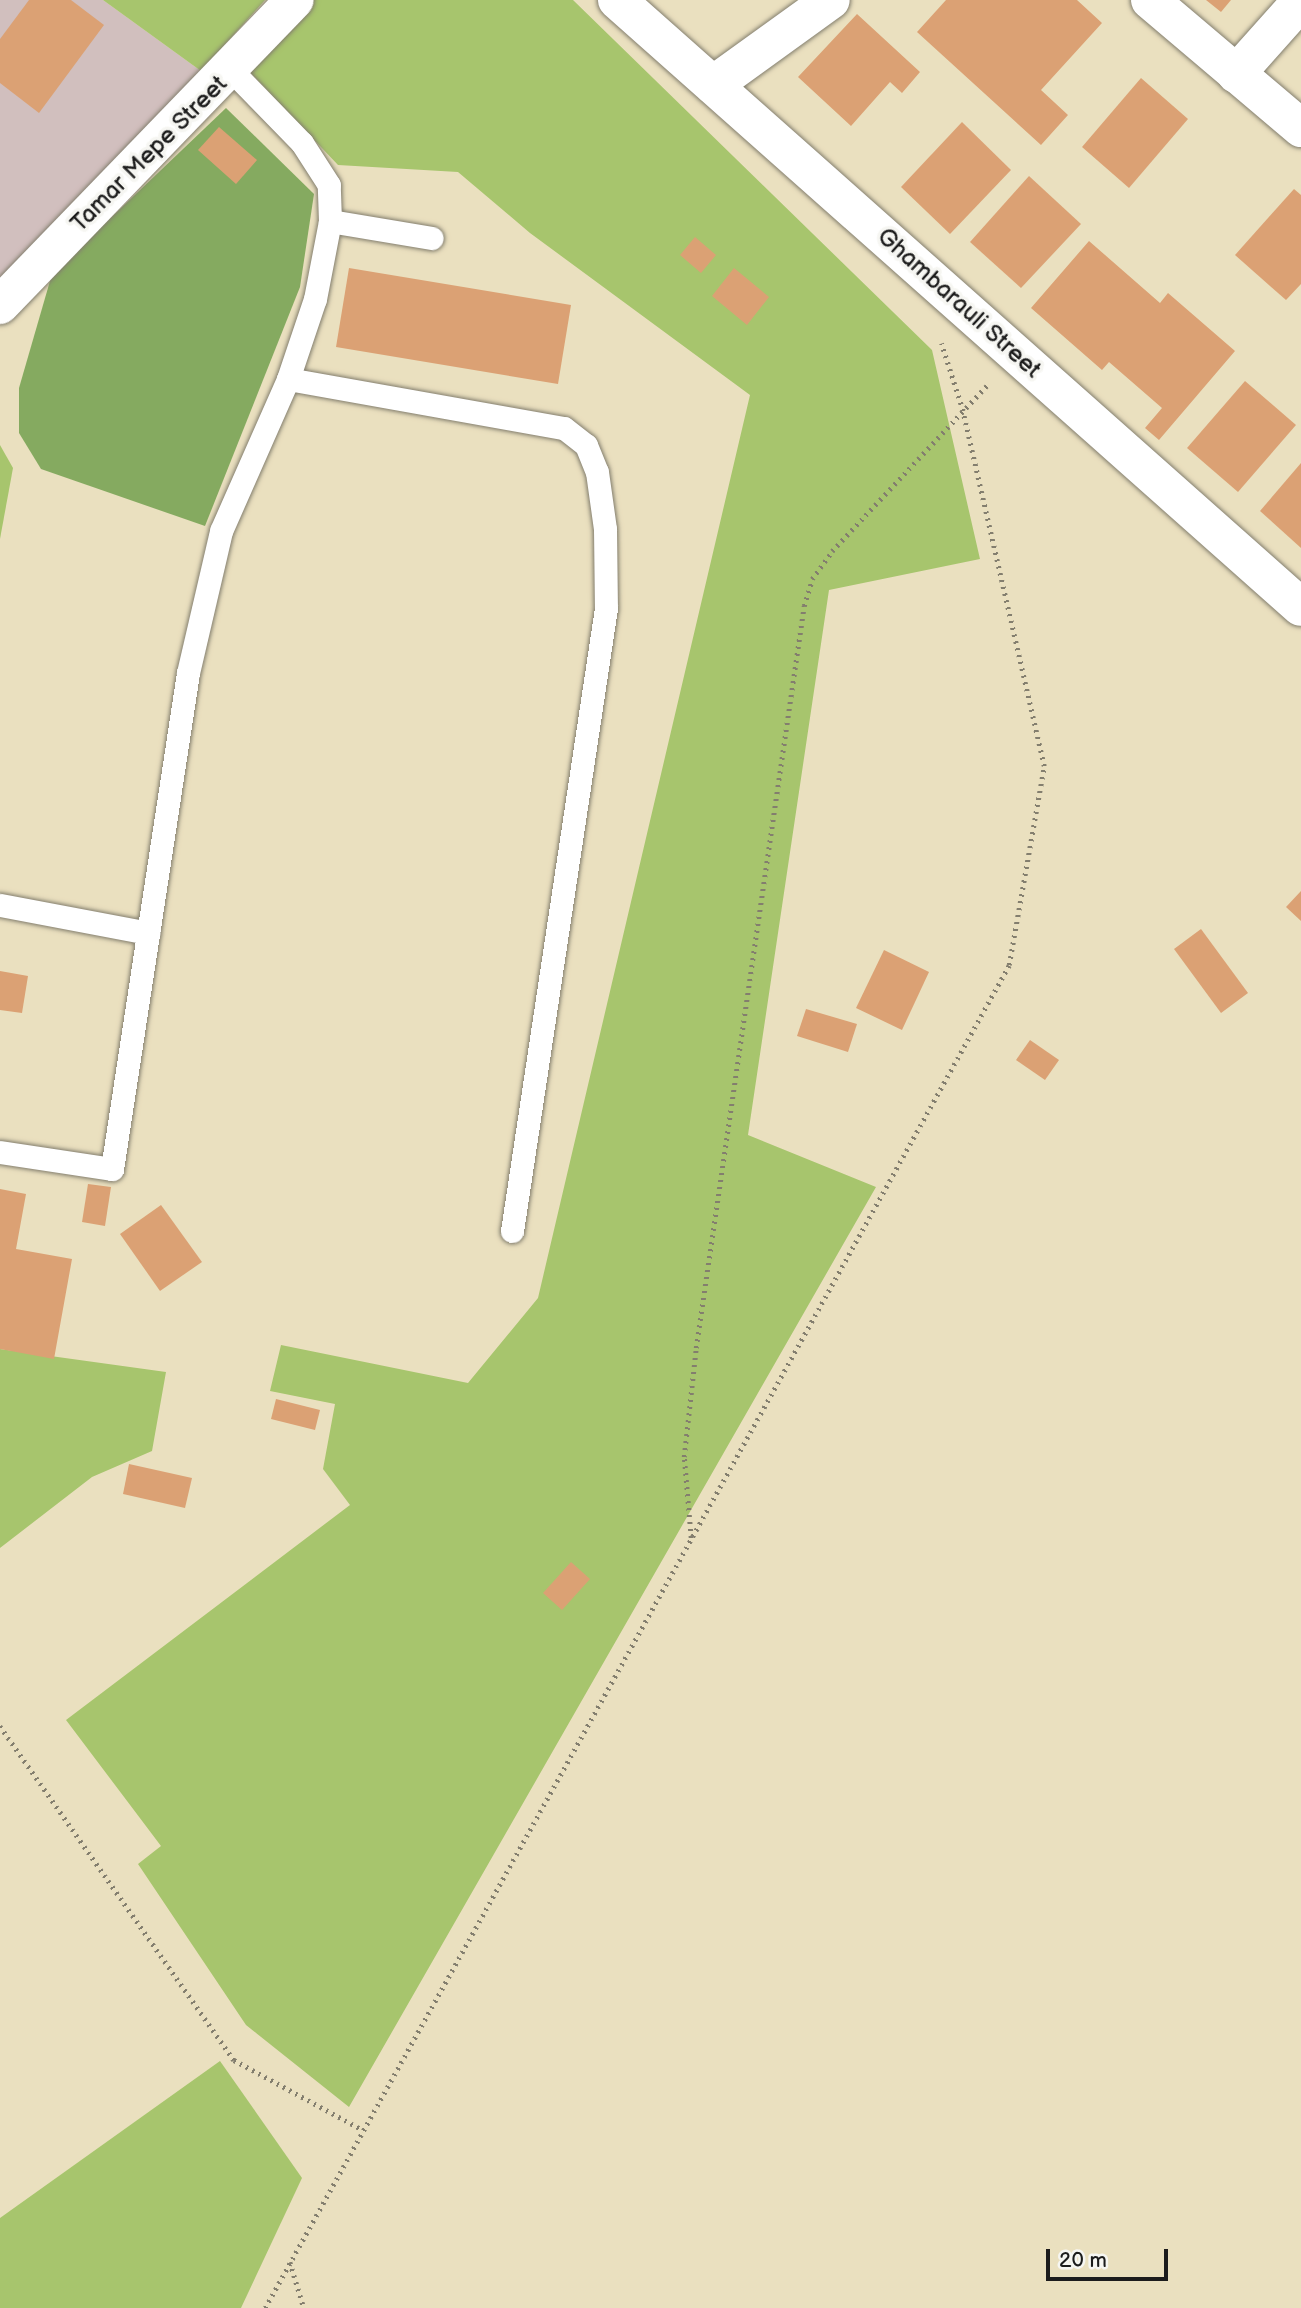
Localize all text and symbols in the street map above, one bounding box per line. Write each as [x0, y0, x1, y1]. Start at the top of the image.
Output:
street label: Tamar Mepe Street [65, 70, 233, 238]
street label: Ghambarauli Street [871, 222, 1047, 384]
scale bar [1049, 2234, 1172, 2278]
text: 20 m [1059, 2248, 1107, 2273]

